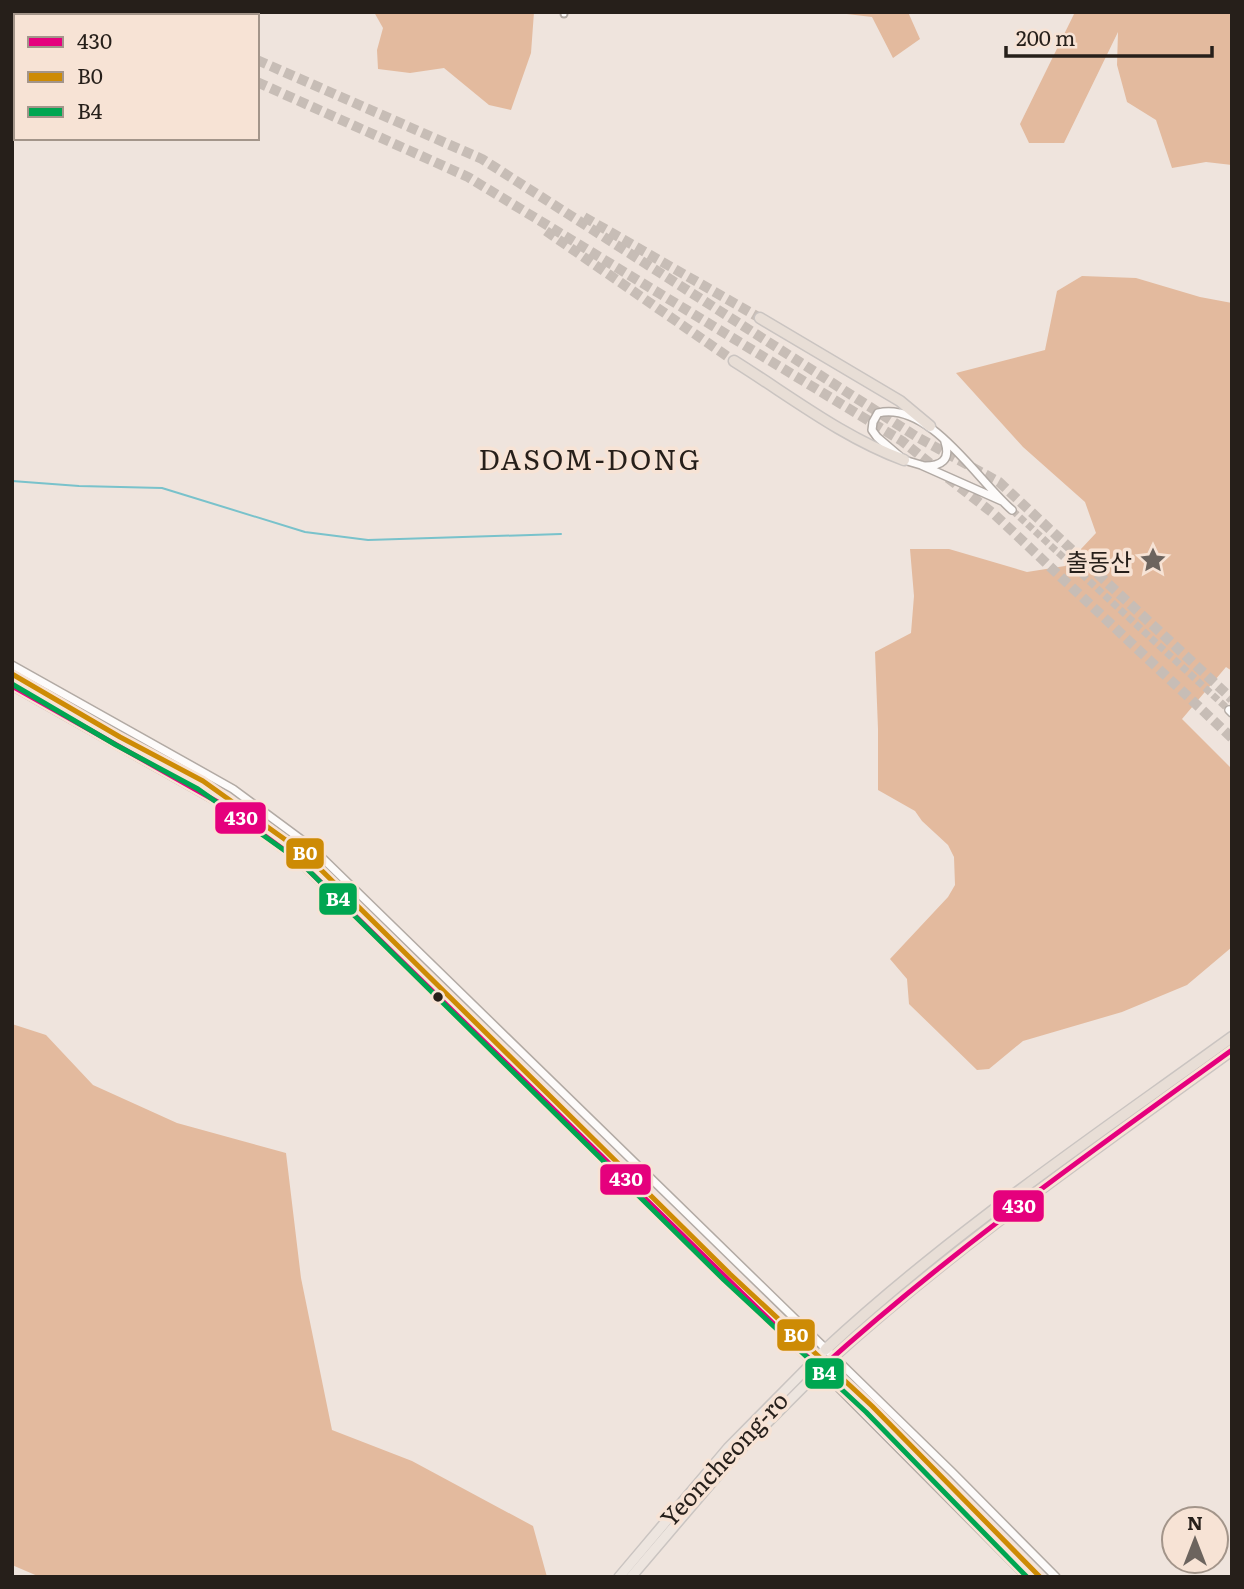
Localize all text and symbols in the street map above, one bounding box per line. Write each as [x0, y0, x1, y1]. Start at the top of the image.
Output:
legend [14, 14, 259, 140]
scale bar [1006, 14, 1212, 58]
text: 200 m [1016, 21, 1076, 52]
text: 430 [77, 24, 112, 55]
text: B0 [77, 59, 103, 90]
text: B4 [77, 94, 103, 125]
district label: DASOM-DONG [479, 437, 701, 479]
place label: 출동산 [1066, 543, 1132, 578]
place icon: 출동산 [1138, 545, 1168, 575]
line badge: 430 [214, 801, 267, 835]
text: 430 [224, 803, 258, 831]
line badge: B0 [285, 837, 325, 870]
text: B0 [293, 838, 318, 866]
line badge: B4 [318, 882, 358, 916]
text: B4 [326, 884, 351, 912]
unlabelled marker [431, 990, 445, 1004]
line badge: 430 [599, 1163, 652, 1196]
text: 430 [609, 1164, 643, 1192]
line badge: 430 [992, 1189, 1045, 1223]
text: 430 [1002, 1191, 1036, 1219]
line badge: B0 [776, 1318, 816, 1352]
text: B0 [784, 1320, 809, 1348]
line badge: B4 [804, 1357, 845, 1390]
text: B4 [812, 1358, 837, 1386]
street label: Yeoncheong-ro [651, 1383, 795, 1533]
north arrow [1160, 1505, 1230, 1575]
text: N [1187, 1508, 1203, 1536]

